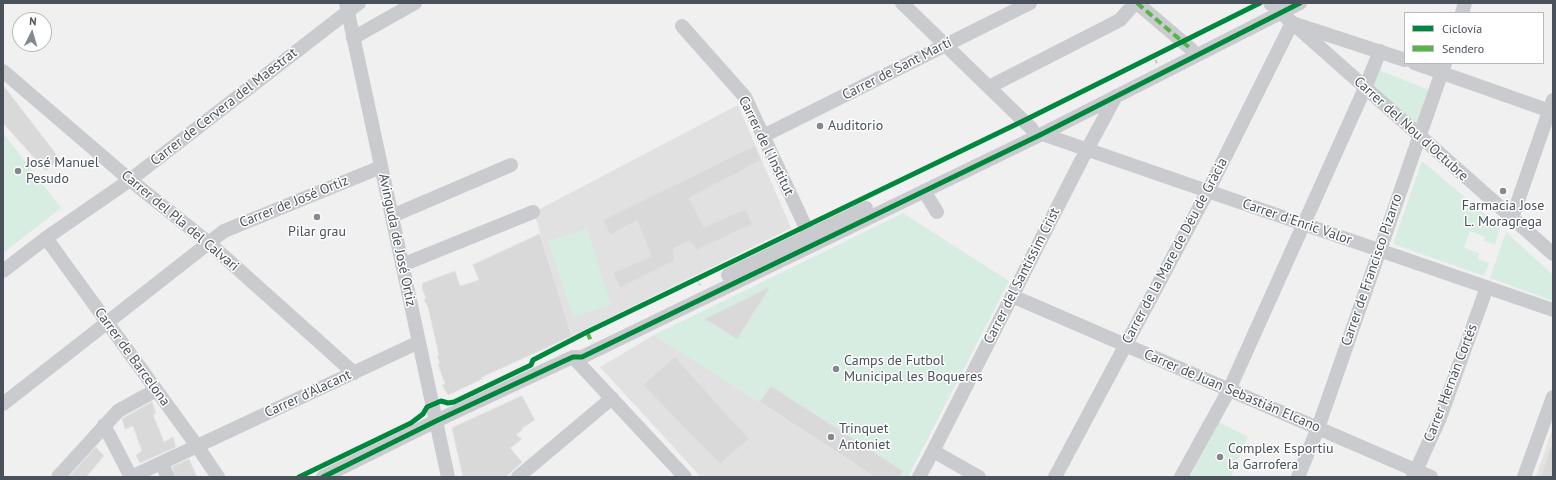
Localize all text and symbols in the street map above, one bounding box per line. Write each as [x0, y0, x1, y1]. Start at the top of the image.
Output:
north arrow [12, 12, 52, 52]
legend [1404, 12, 1544, 64]
text: N [29, 14, 37, 28]
text: Ciclovía [1442, 21, 1482, 36]
street label: Carrer de Sant Martí [840, 34, 954, 104]
text: Sendero [1442, 41, 1484, 56]
street label: Carrer de Cervera del Maestrat [147, 45, 301, 169]
street label: Carrer del Nou d'Octubre [1350, 73, 1472, 185]
street label: Carrer de l'Institut [735, 94, 797, 198]
place label: Auditorio [828, 118, 883, 134]
marker: Auditorio [815, 121, 825, 131]
place label: José Manuel Pesudo [26, 155, 99, 188]
street label: Carrer de la Mare de Déu de Gràcia [1119, 155, 1231, 347]
marker: José Manuel Pesudo [13, 166, 23, 176]
street label: Carrer del Pla del Calvari [118, 167, 242, 275]
street label: Carrer de José Ortiz [237, 172, 351, 232]
street label: Avinguda de José Ortiz [375, 172, 419, 308]
marker: Farmacia Jose L. Moragrega [1498, 186, 1508, 196]
street label: Carrer de Francisco Pizarro [1338, 192, 1406, 348]
street label: Carrer d'Enric Valor [1240, 195, 1354, 249]
place label: Farmacia Jose L. Moragrega [1462, 198, 1544, 230]
street label: Carrer del Santíssim Crist [980, 205, 1064, 347]
marker: Pilar grau [312, 212, 322, 222]
place label: Pilar grau [288, 224, 346, 240]
street label: Carrer de Barcelona [91, 305, 173, 409]
street label: Carrer Hernán Cortés [1421, 322, 1481, 444]
street label: Carrer de Juan Sebastián Elcano [1141, 346, 1323, 436]
place label: Camps de Futbol Municipal les Boqueres [844, 353, 983, 386]
marker: Camps de Futbol Municipal les Boqueres [831, 364, 841, 374]
street label: Carrer d'Alacant [262, 367, 354, 421]
place label: Trinquet Antoniet [839, 421, 890, 454]
marker: Trinquet Antoniet [826, 432, 836, 442]
place label: Complex Esportiu la Garrofera [1228, 441, 1333, 474]
marker: Complex Esportiu la Garrofera [1215, 452, 1225, 462]

